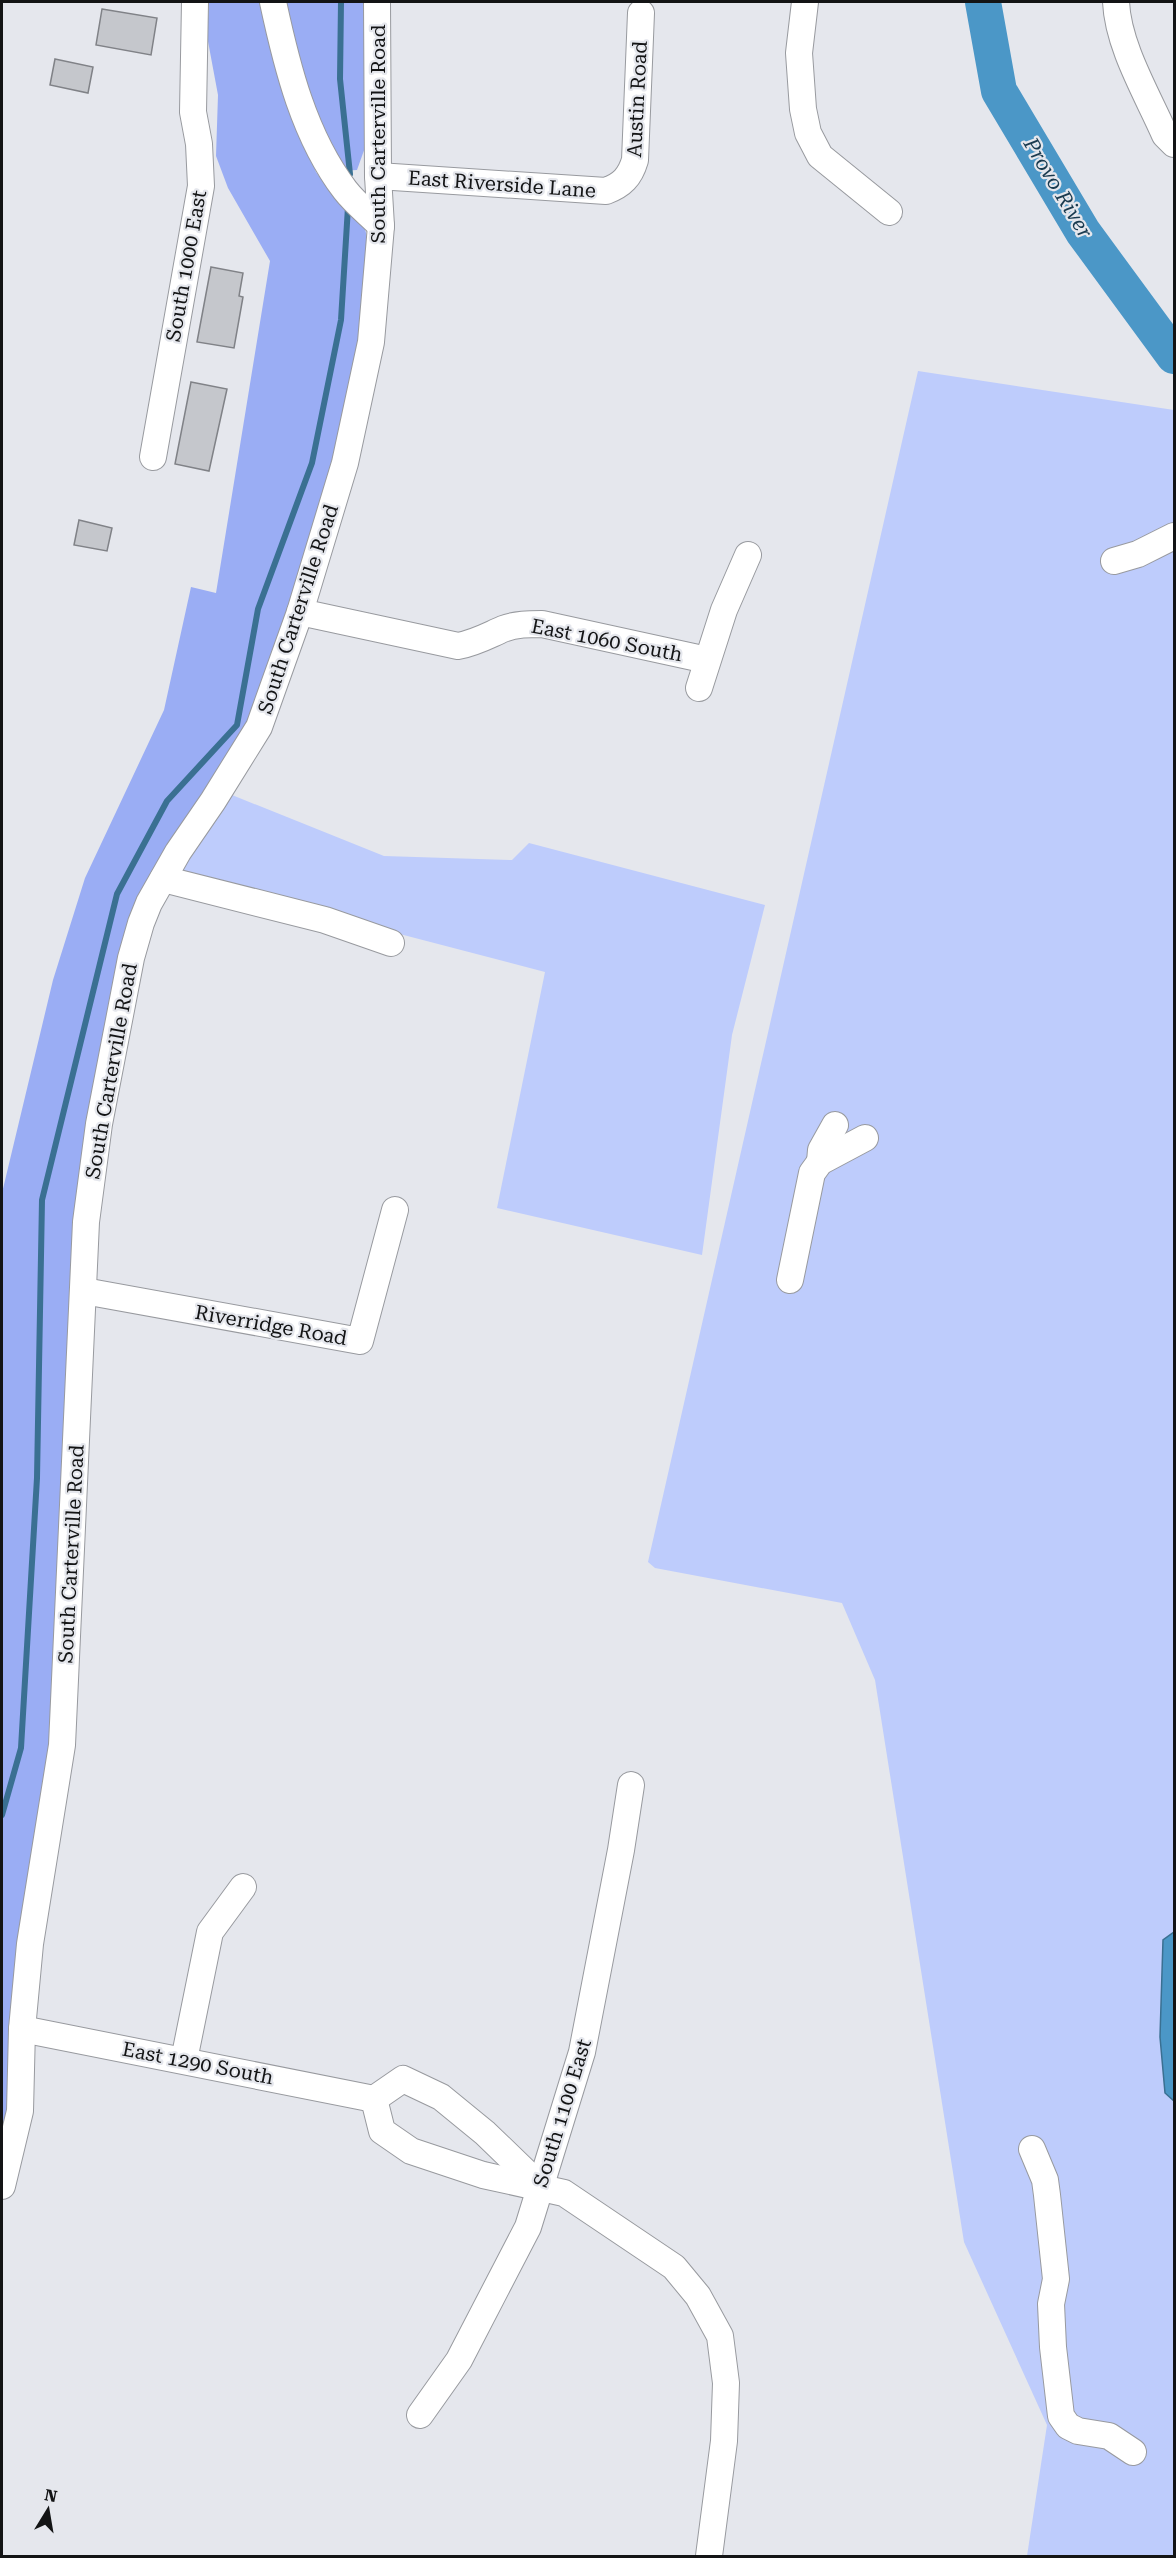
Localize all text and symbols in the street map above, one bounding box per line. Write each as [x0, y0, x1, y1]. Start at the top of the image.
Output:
street label: South Carterville Road [366, 24, 390, 244]
street label: Austin Road [622, 40, 652, 158]
water label: Provo River [1018, 133, 1097, 243]
street label: East Riverside Lane [407, 165, 597, 203]
street label: South 1000 East [161, 188, 211, 344]
street label: South Carterville Road [253, 501, 343, 717]
street label: East 1060 South [529, 614, 685, 666]
street label: South Carterville Road [80, 961, 142, 1181]
street label: Riverridge Road [193, 1300, 349, 1350]
street label: South Carterville Road [53, 1444, 89, 1664]
street label: South 1100 East [528, 2036, 596, 2190]
street label: East 1290 South [120, 2037, 276, 2089]
north arrow [18, 2480, 78, 2540]
text: N [43, 2485, 59, 2506]

